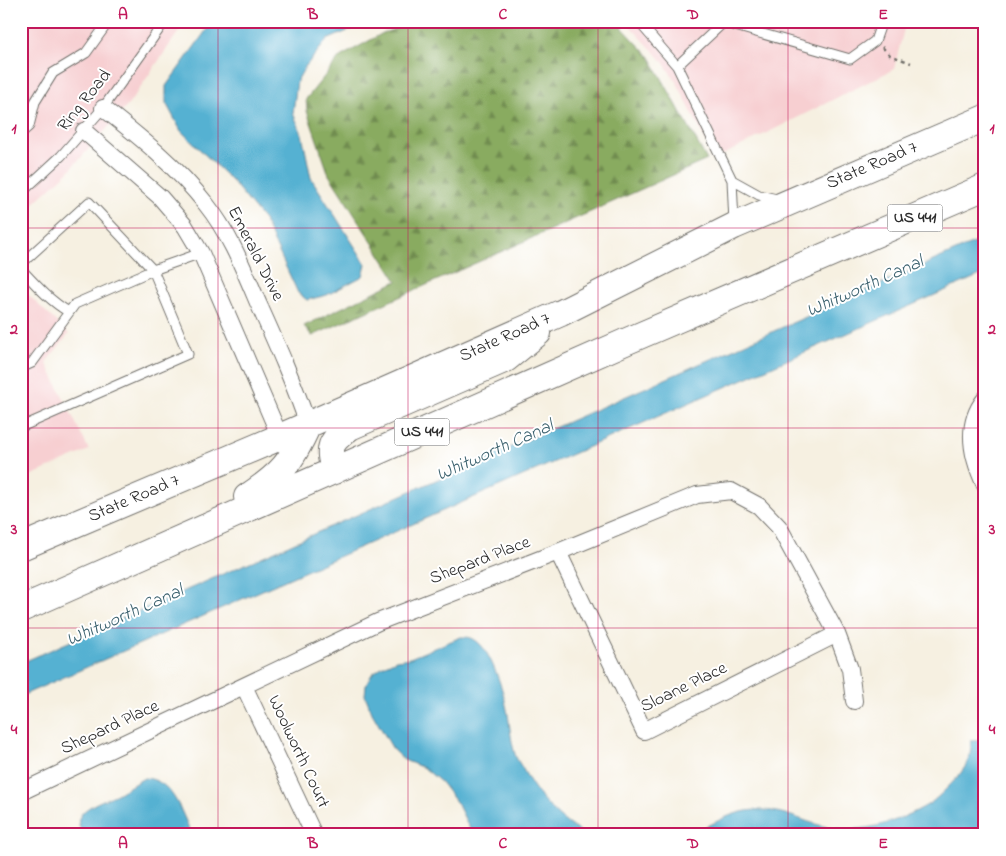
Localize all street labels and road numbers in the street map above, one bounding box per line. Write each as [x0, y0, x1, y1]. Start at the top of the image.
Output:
street label: Ring Road [52, 64, 119, 138]
street label: State Road 7 [822, 135, 922, 197]
street label: Emerald Drive [220, 202, 290, 307]
road number: US 441 [888, 204, 942, 232]
street label: State Road 7 [455, 306, 555, 370]
road number: US 441 [394, 418, 450, 446]
street label: State Road 7 [84, 468, 184, 530]
street label: Shepard Place [426, 530, 535, 592]
street label: Sloane Place [636, 655, 732, 720]
street label: Woolworth Court [260, 691, 336, 813]
street label: Shepard Place [56, 693, 164, 762]

